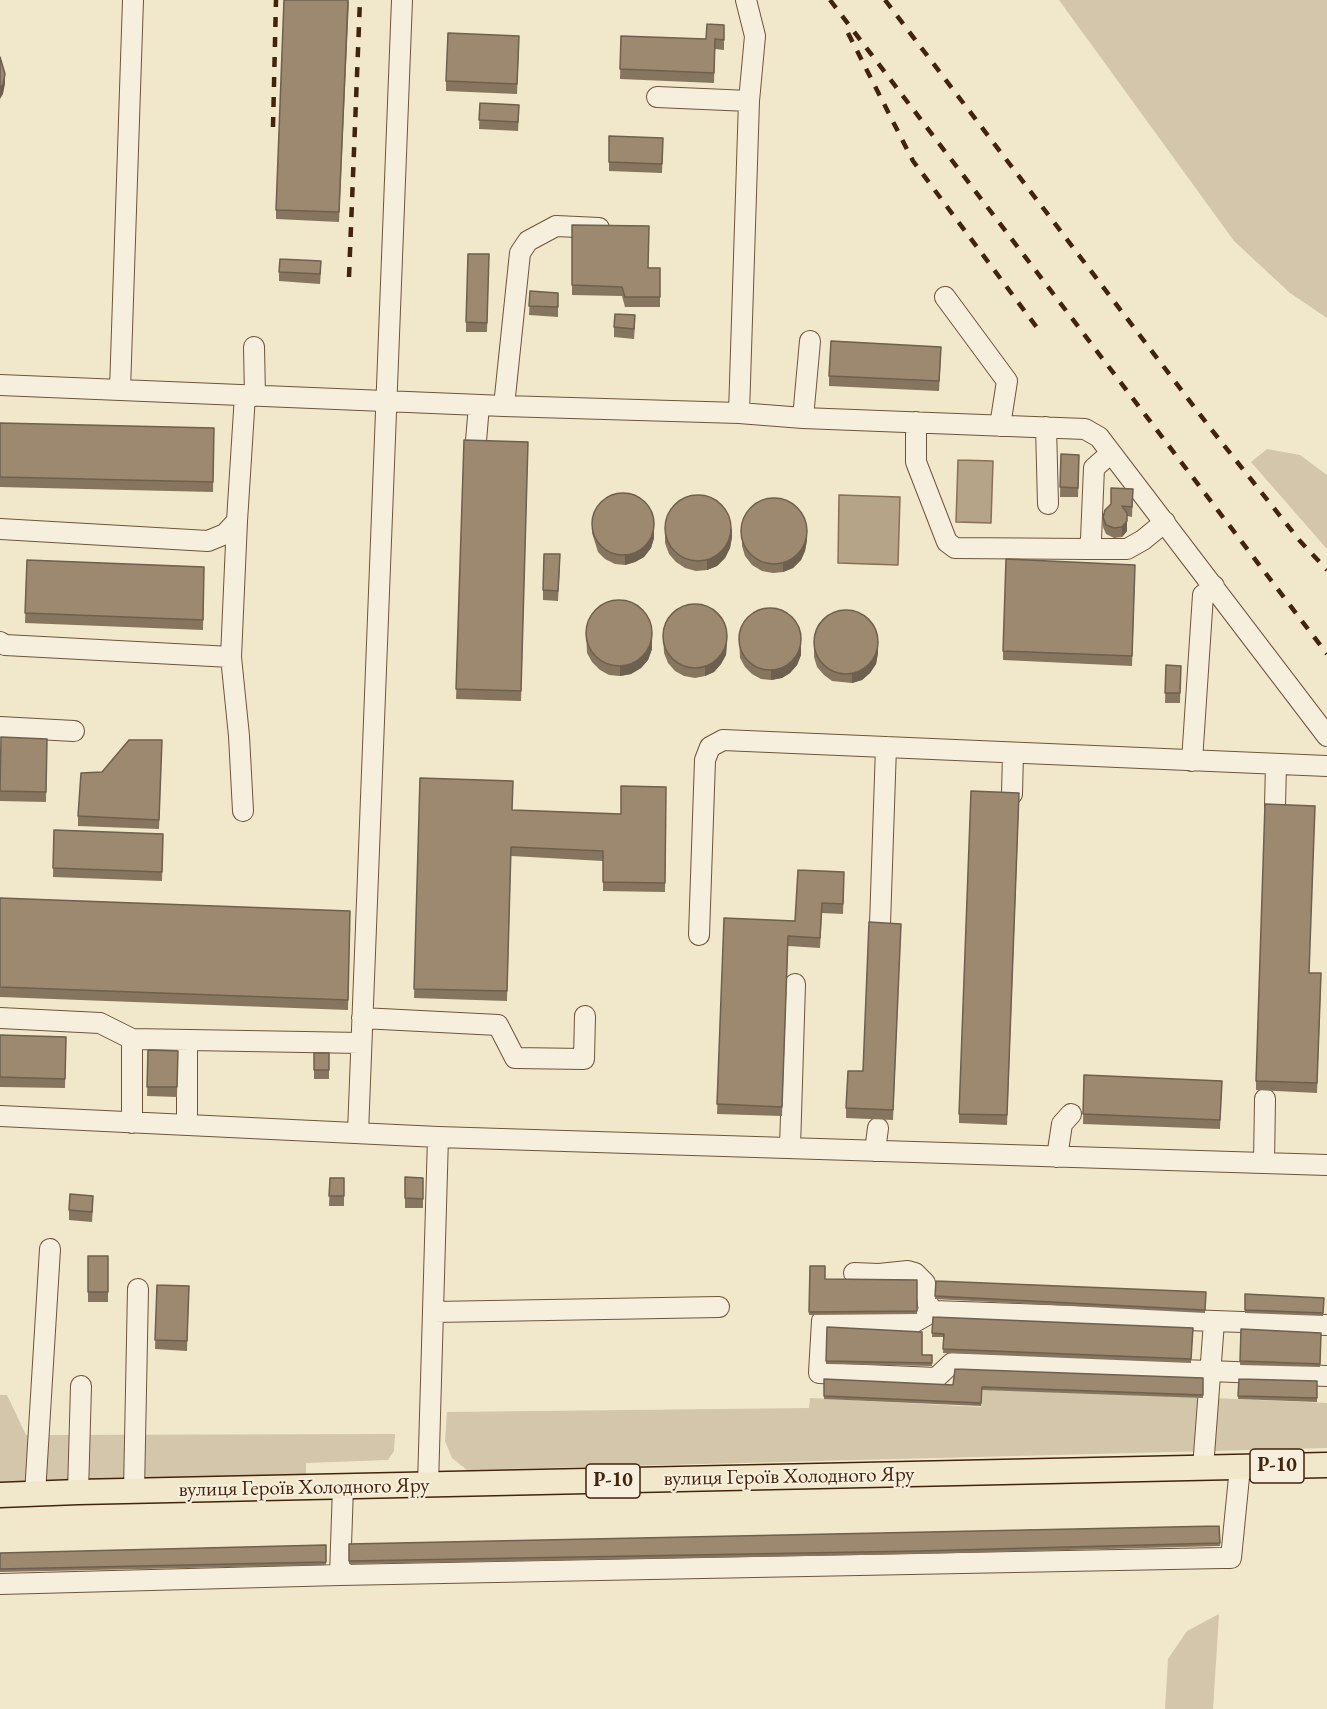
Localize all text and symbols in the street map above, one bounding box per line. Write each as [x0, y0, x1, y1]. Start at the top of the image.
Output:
road number: Р-10 [1250, 1449, 1304, 1483]
street label: вулиця Героїв Холодного Яру [663, 1462, 915, 1492]
road number: Р-10 [586, 1464, 640, 1498]
street label: вулиця Героїв Холодного Яру [178, 1473, 430, 1503]

